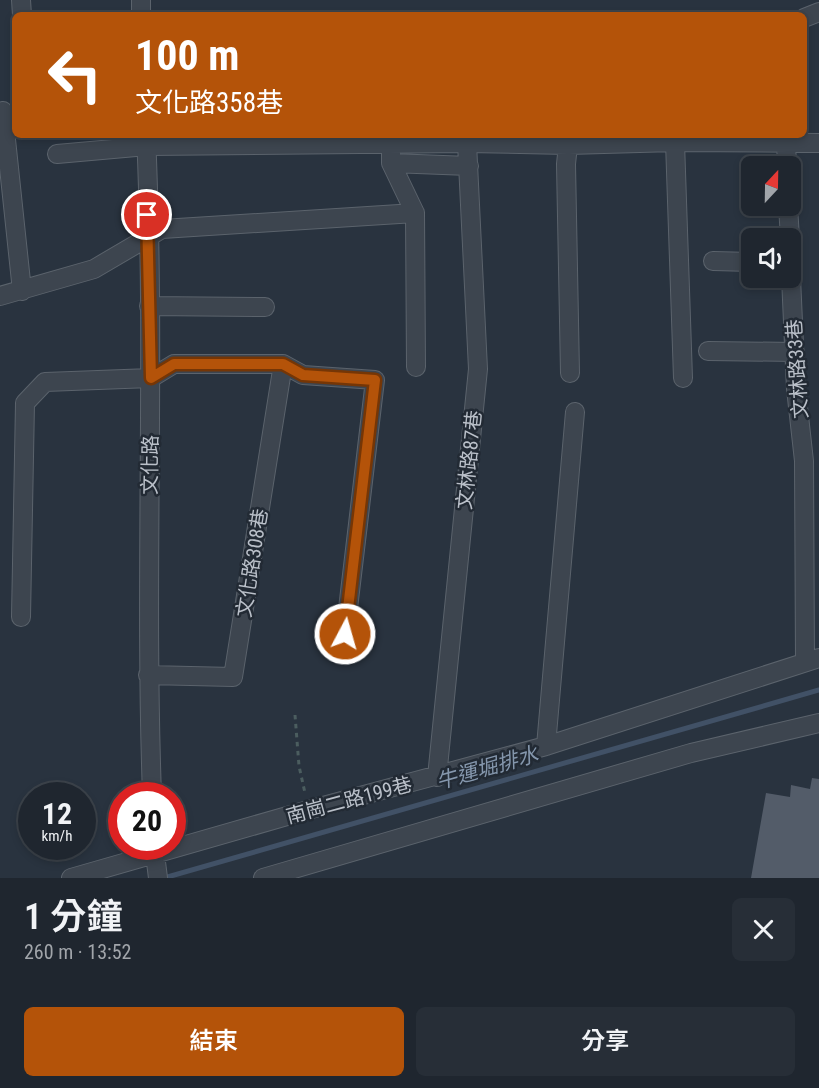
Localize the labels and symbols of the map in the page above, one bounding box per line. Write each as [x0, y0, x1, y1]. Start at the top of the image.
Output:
north arrow [741, 156, 801, 216]
pin [121, 189, 172, 240]
street label: 文林路33巷 [782, 318, 812, 420]
street label: 文林路87巷 [452, 409, 486, 511]
street label: 文化路 [137, 435, 163, 495]
street label: 文化路308巷 [232, 507, 272, 619]
position arrow [313, 602, 377, 666]
water label: 牛運堀排水 [433, 742, 542, 794]
street label: 南崗二路199巷 [283, 772, 415, 828]
speed limit sign: 20 [108, 782, 186, 860]

